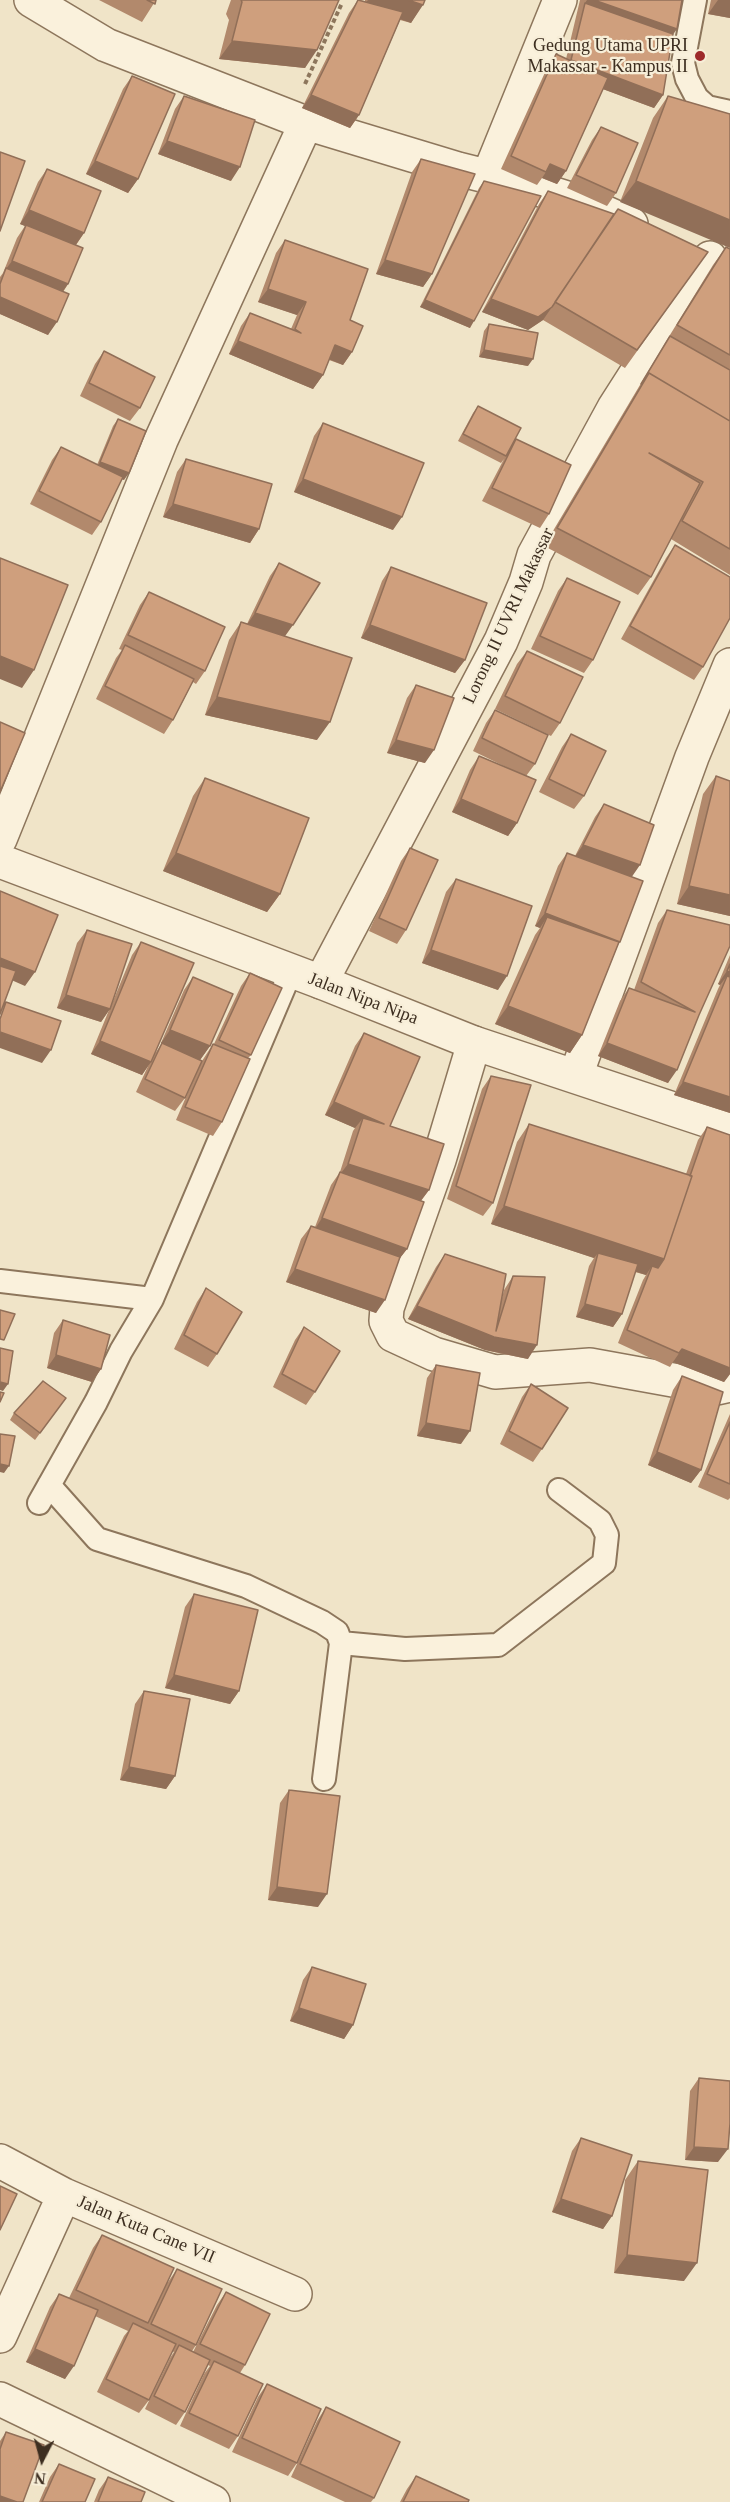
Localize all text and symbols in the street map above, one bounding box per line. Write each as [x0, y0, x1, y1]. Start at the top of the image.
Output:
place label: Gedung Utama UPRI Makassar - Kampus II [528, 35, 688, 78]
marker: Gedung Utama UPRI Makassar - Kampus II [693, 49, 707, 63]
street label: Lorong II UVRI Makassar [459, 525, 559, 707]
street label: Jalan Nipa Nipa [305, 968, 421, 1030]
street label: Jalan Kuta Cane VII [74, 2191, 218, 2269]
north arrow [12, 2430, 72, 2490]
text: N [33, 2469, 47, 2487]

